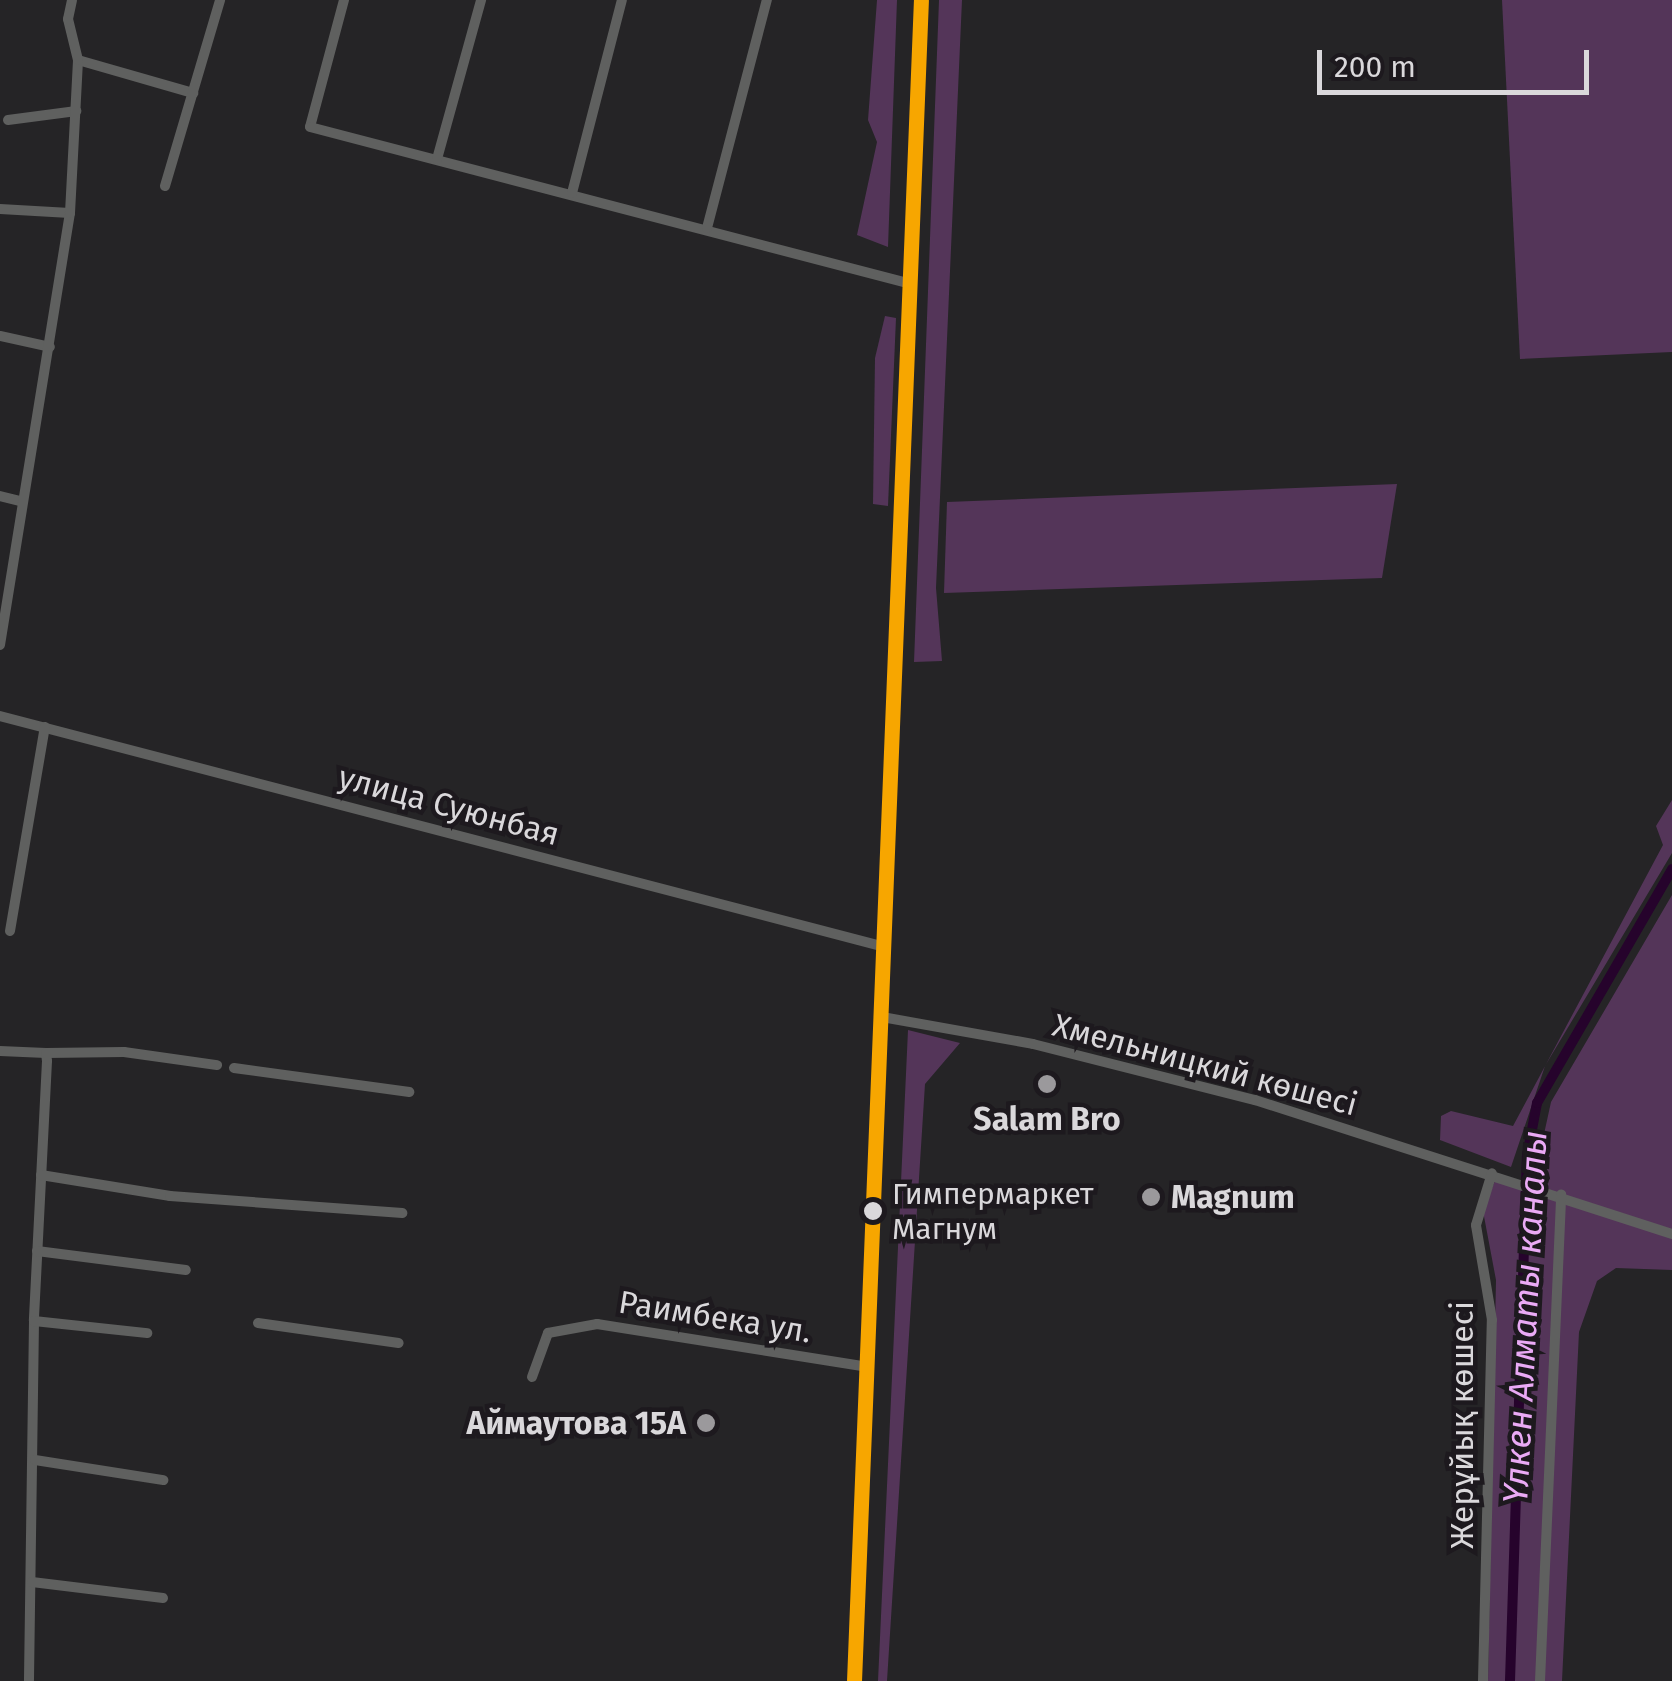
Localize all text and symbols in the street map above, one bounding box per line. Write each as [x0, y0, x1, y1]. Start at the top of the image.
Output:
scale bar [1322, 30, 1594, 92]
text: 200 m [1334, 49, 1416, 85]
street label: улица Суюнбая [334, 758, 564, 854]
street label: Хмельницкий көшесі [1049, 1006, 1361, 1124]
marker: Salam Bro [1036, 1073, 1058, 1095]
place label: Salam Bro [973, 1100, 1121, 1138]
water label: Үлкен Алматы каналы [1494, 1129, 1556, 1505]
place label: Гимпермаркет Магнум [892, 1176, 1094, 1246]
place label: Magnum [1171, 1178, 1295, 1216]
marker: Magnum [1140, 1186, 1162, 1208]
marker: Гимпермаркет Магнум [863, 1201, 883, 1221]
street label: Раимбека ул. [616, 1283, 814, 1351]
street label: Жерұйық көшесі [1443, 1301, 1481, 1549]
place label: Аймаутова 15А [467, 1404, 686, 1442]
marker: Аймаутова 15А [695, 1412, 717, 1434]

